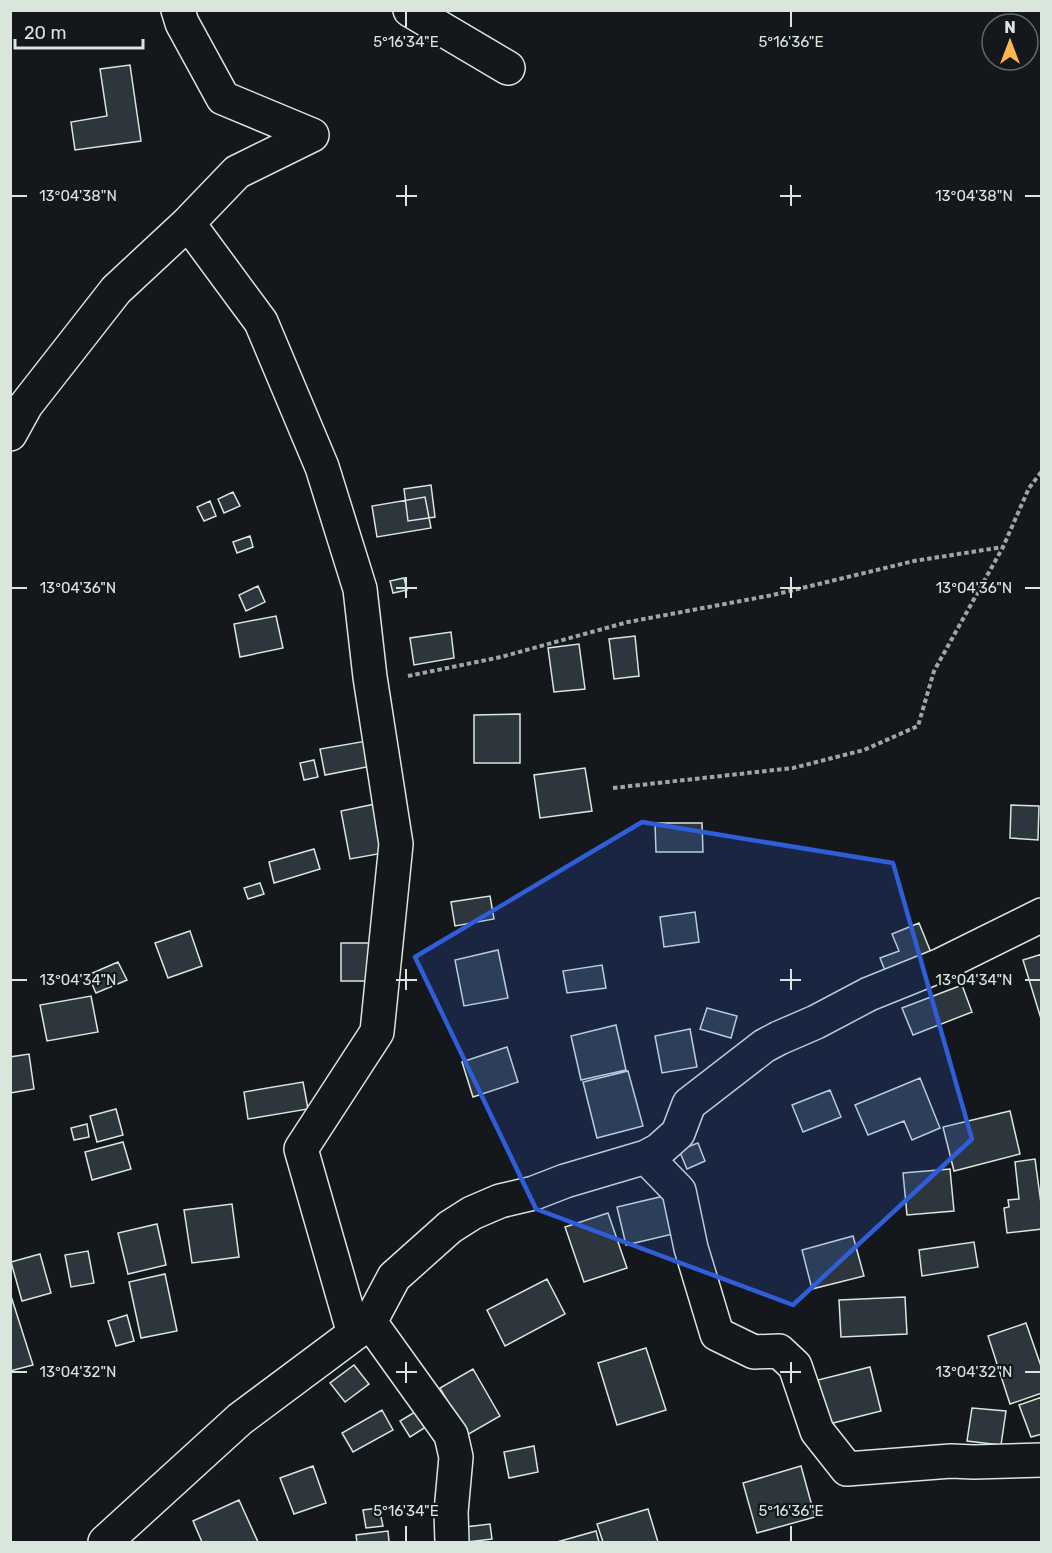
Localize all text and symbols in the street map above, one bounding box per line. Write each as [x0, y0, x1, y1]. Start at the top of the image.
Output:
scale bar [15, 12, 142, 50]
north arrow [980, 12, 1040, 72]
text: N [1004, 18, 1016, 37]
text: 20 m [24, 22, 66, 44]
text: 5°16'34"E [373, 33, 439, 51]
text: 5°16'36"E [758, 33, 824, 51]
text: 13°04'38"N [39, 187, 117, 205]
text: 13°04'38"N [935, 187, 1013, 205]
text: 13°04'36"N [40, 579, 116, 597]
text: 13°04'36"N [936, 579, 1012, 597]
text: 13°04'34"N [39, 971, 117, 989]
text: 13°04'34"N [935, 971, 1013, 989]
text: 13°04'32"N [40, 1363, 116, 1381]
text: 13°04'32"N [936, 1363, 1012, 1381]
text: 5°16'34"E [373, 1502, 439, 1520]
text: 5°16'36"E [758, 1502, 824, 1520]

